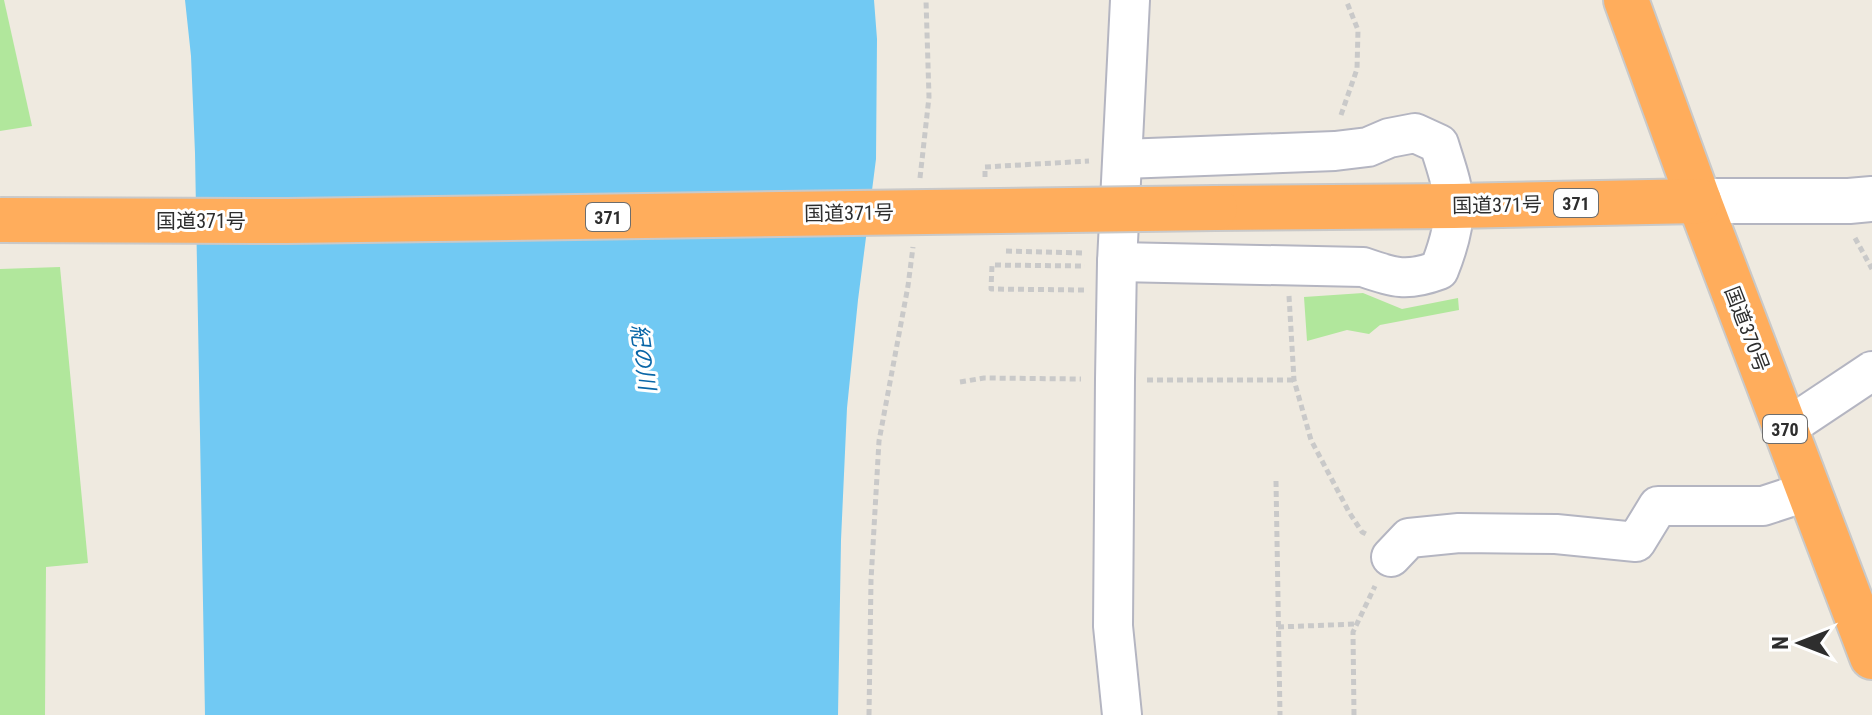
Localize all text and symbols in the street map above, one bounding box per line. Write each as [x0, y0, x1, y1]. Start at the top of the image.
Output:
road number: 371 [1554, 189, 1598, 217]
street label: 国道371号 [1452, 192, 1542, 218]
street label: 国道371号 [804, 200, 894, 226]
road number: 371 [586, 203, 630, 231]
street label: 国道371号 [156, 209, 246, 233]
street label: 国道370号 [1720, 283, 1774, 375]
water label: 紀の川 [626, 323, 660, 393]
road number: 370 [1763, 415, 1807, 443]
north arrow [1760, 603, 1840, 683]
text: N [1768, 636, 1793, 650]

